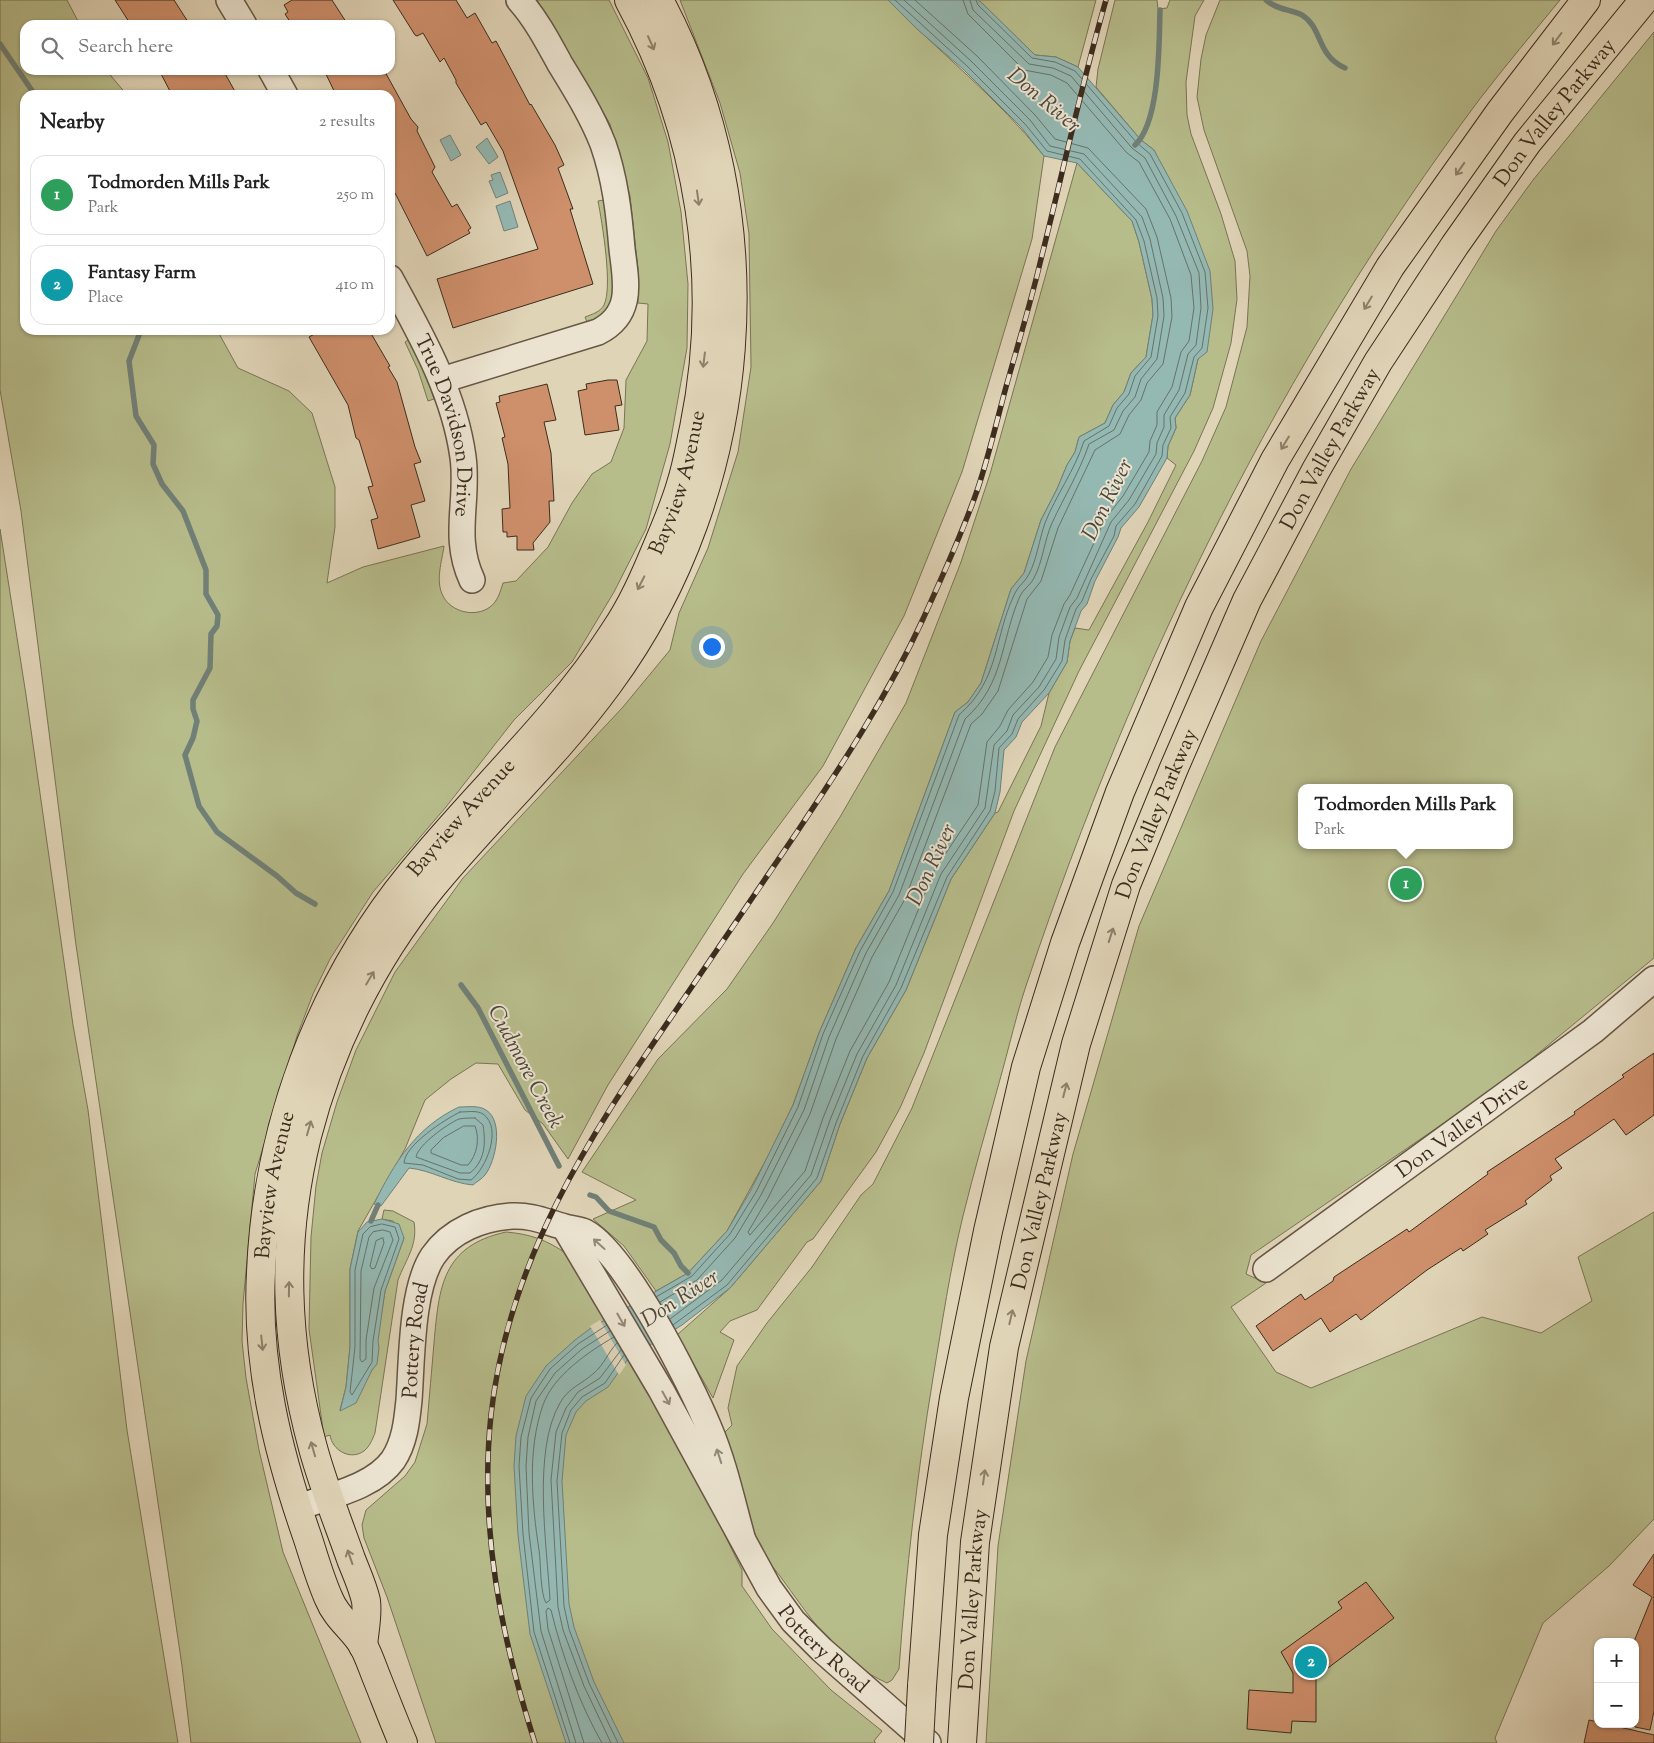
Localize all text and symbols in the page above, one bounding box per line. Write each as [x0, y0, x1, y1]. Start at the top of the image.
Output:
search box [20, 20, 395, 75]
street label: Don Valley Parkway [1488, 32, 1624, 194]
one-way arrow [1552, 32, 1562, 46]
icon: search [38, 34, 66, 62]
text: Search here [78, 34, 173, 61]
one-way arrow [646, 35, 656, 50]
water label: Don River [999, 61, 1087, 142]
text: Nearby [40, 108, 105, 138]
text: 2 results [319, 111, 375, 134]
one-way arrow [1455, 162, 1465, 176]
text: Todmorden Mills Park [88, 170, 270, 197]
text: 1 [54, 184, 60, 207]
text: 250 m [336, 184, 374, 207]
one-way arrow [694, 190, 704, 206]
text: Park [88, 197, 119, 220]
text: Fantasy Farm [88, 260, 196, 287]
text: 2 [53, 274, 61, 297]
text: 410 m [336, 274, 374, 297]
text: Place [88, 287, 123, 310]
one-way arrow [1363, 296, 1373, 310]
street label: True Davidson Drive [406, 330, 477, 518]
one-way arrow [699, 352, 709, 368]
street label: Don Valley Parkway [1274, 362, 1389, 536]
street label: Bayview Avenue [642, 408, 714, 560]
one-way arrow [1279, 435, 1289, 449]
water label: Don River [1075, 454, 1142, 547]
one-way arrow [636, 575, 646, 590]
your location [699, 634, 725, 660]
street label: Don Valley Parkway [1110, 724, 1206, 903]
street label: Bayview Avenue [401, 753, 523, 884]
popup [1298, 784, 1513, 849]
text: Todmorden Mills Park [1315, 792, 1496, 819]
water label: Don River [900, 819, 966, 912]
text: Park [1315, 819, 1345, 842]
pin: 1 [1390, 865, 1422, 903]
one-way arrow [1106, 927, 1116, 943]
one-way arrow [366, 972, 376, 986]
water label: Cudmore Creek [478, 1000, 570, 1135]
street label: Don Valley Drive [1391, 1070, 1535, 1187]
one-way arrow [1061, 1083, 1070, 1099]
street label: Bayview Avenue [249, 1108, 304, 1260]
street label: Don Valley Parkway [1005, 1109, 1076, 1293]
one-way arrow [305, 1121, 315, 1137]
one-way arrow [592, 1238, 605, 1250]
water label: Don River [635, 1262, 726, 1337]
street label: Pottery Road [396, 1279, 438, 1399]
one-way arrow [284, 1281, 294, 1298]
one-way arrow [1006, 1309, 1016, 1325]
one-way arrow [617, 1312, 626, 1327]
one-way arrow [257, 1334, 267, 1350]
one-way arrow [661, 1391, 671, 1405]
one-way arrow [308, 1441, 318, 1457]
one-way arrow [713, 1449, 723, 1465]
one-way arrow [980, 1469, 990, 1485]
street label: Don Valley Parkway [952, 1506, 997, 1691]
one-way arrow [345, 1549, 355, 1565]
street label: Pottery Road [769, 1600, 875, 1702]
map controls [1594, 1638, 1639, 1728]
button: + [1594, 1638, 1639, 1683]
pin: 2 [1295, 1643, 1327, 1681]
button: − [1594, 1683, 1639, 1728]

